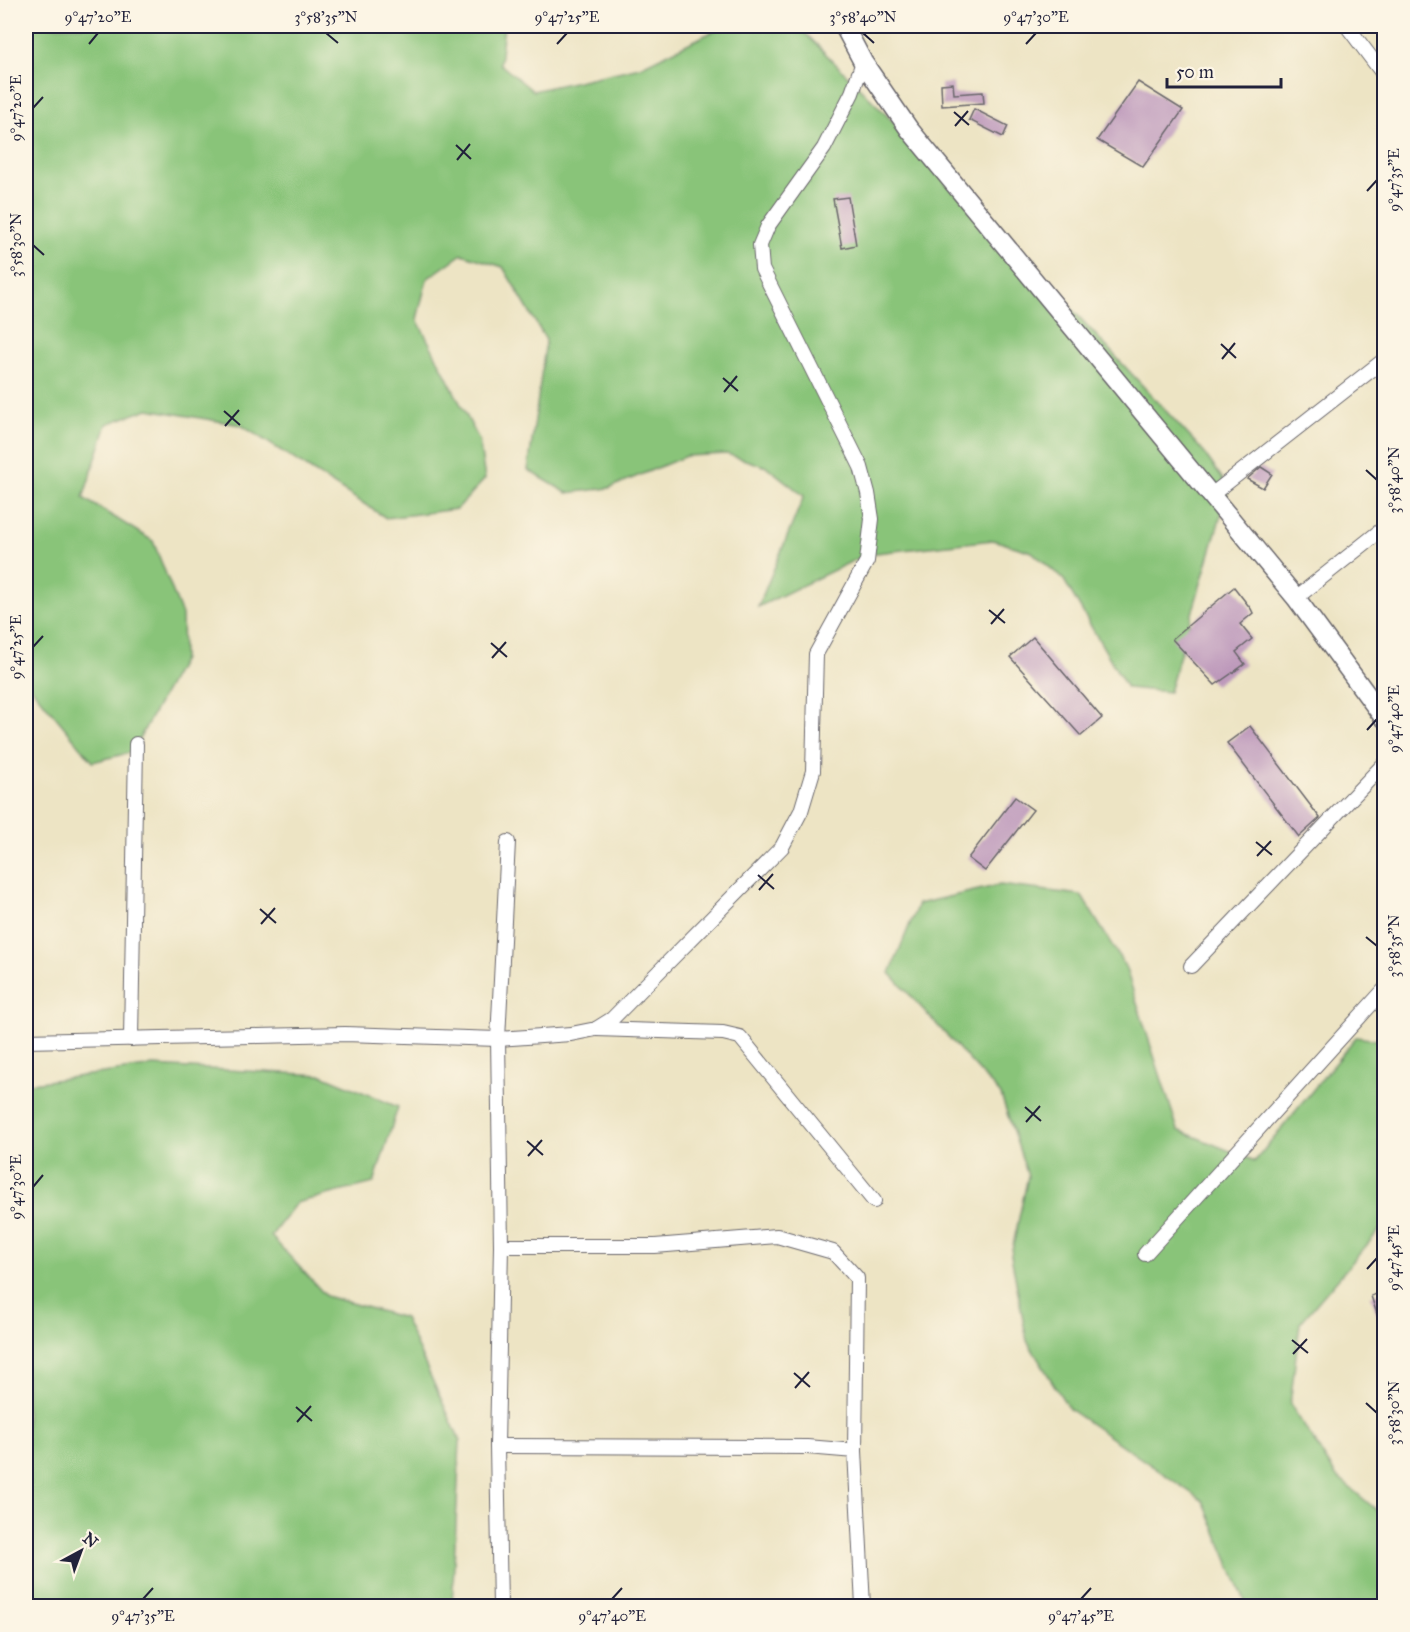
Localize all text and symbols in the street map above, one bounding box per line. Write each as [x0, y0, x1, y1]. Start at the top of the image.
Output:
text: 9°47'20"E [65, 8, 132, 26]
text: 3°58'35"N [295, 8, 358, 26]
text: 9°47'25"E [535, 8, 600, 26]
text: 3°58'40"N [830, 8, 897, 26]
text: 9°47'30"E [1003, 8, 1069, 26]
scale bar [1167, 51, 1281, 89]
text: 50 m [1176, 61, 1214, 83]
text: 9°47'20"E [7, 74, 25, 141]
text: 9°47'35"E [1385, 148, 1403, 212]
text: 3°58'30"N [7, 212, 25, 277]
text: 3°58'40"N [1385, 446, 1403, 513]
text: 9°47'25"E [7, 614, 25, 679]
text: 9°47'40"E [1385, 685, 1403, 753]
text: 3°58'35"N [1385, 914, 1403, 977]
text: 9°47'30"E [7, 1154, 25, 1220]
text: 9°47'45"E [1385, 1225, 1403, 1291]
text: 3°58'30"N [1385, 1380, 1403, 1445]
north arrow [51, 1521, 111, 1581]
text: N [79, 1528, 102, 1552]
text: 9°47'35"E [111, 1607, 175, 1625]
text: 9°47'40"E [578, 1607, 646, 1625]
text: 9°47'45"E [1048, 1607, 1114, 1625]

